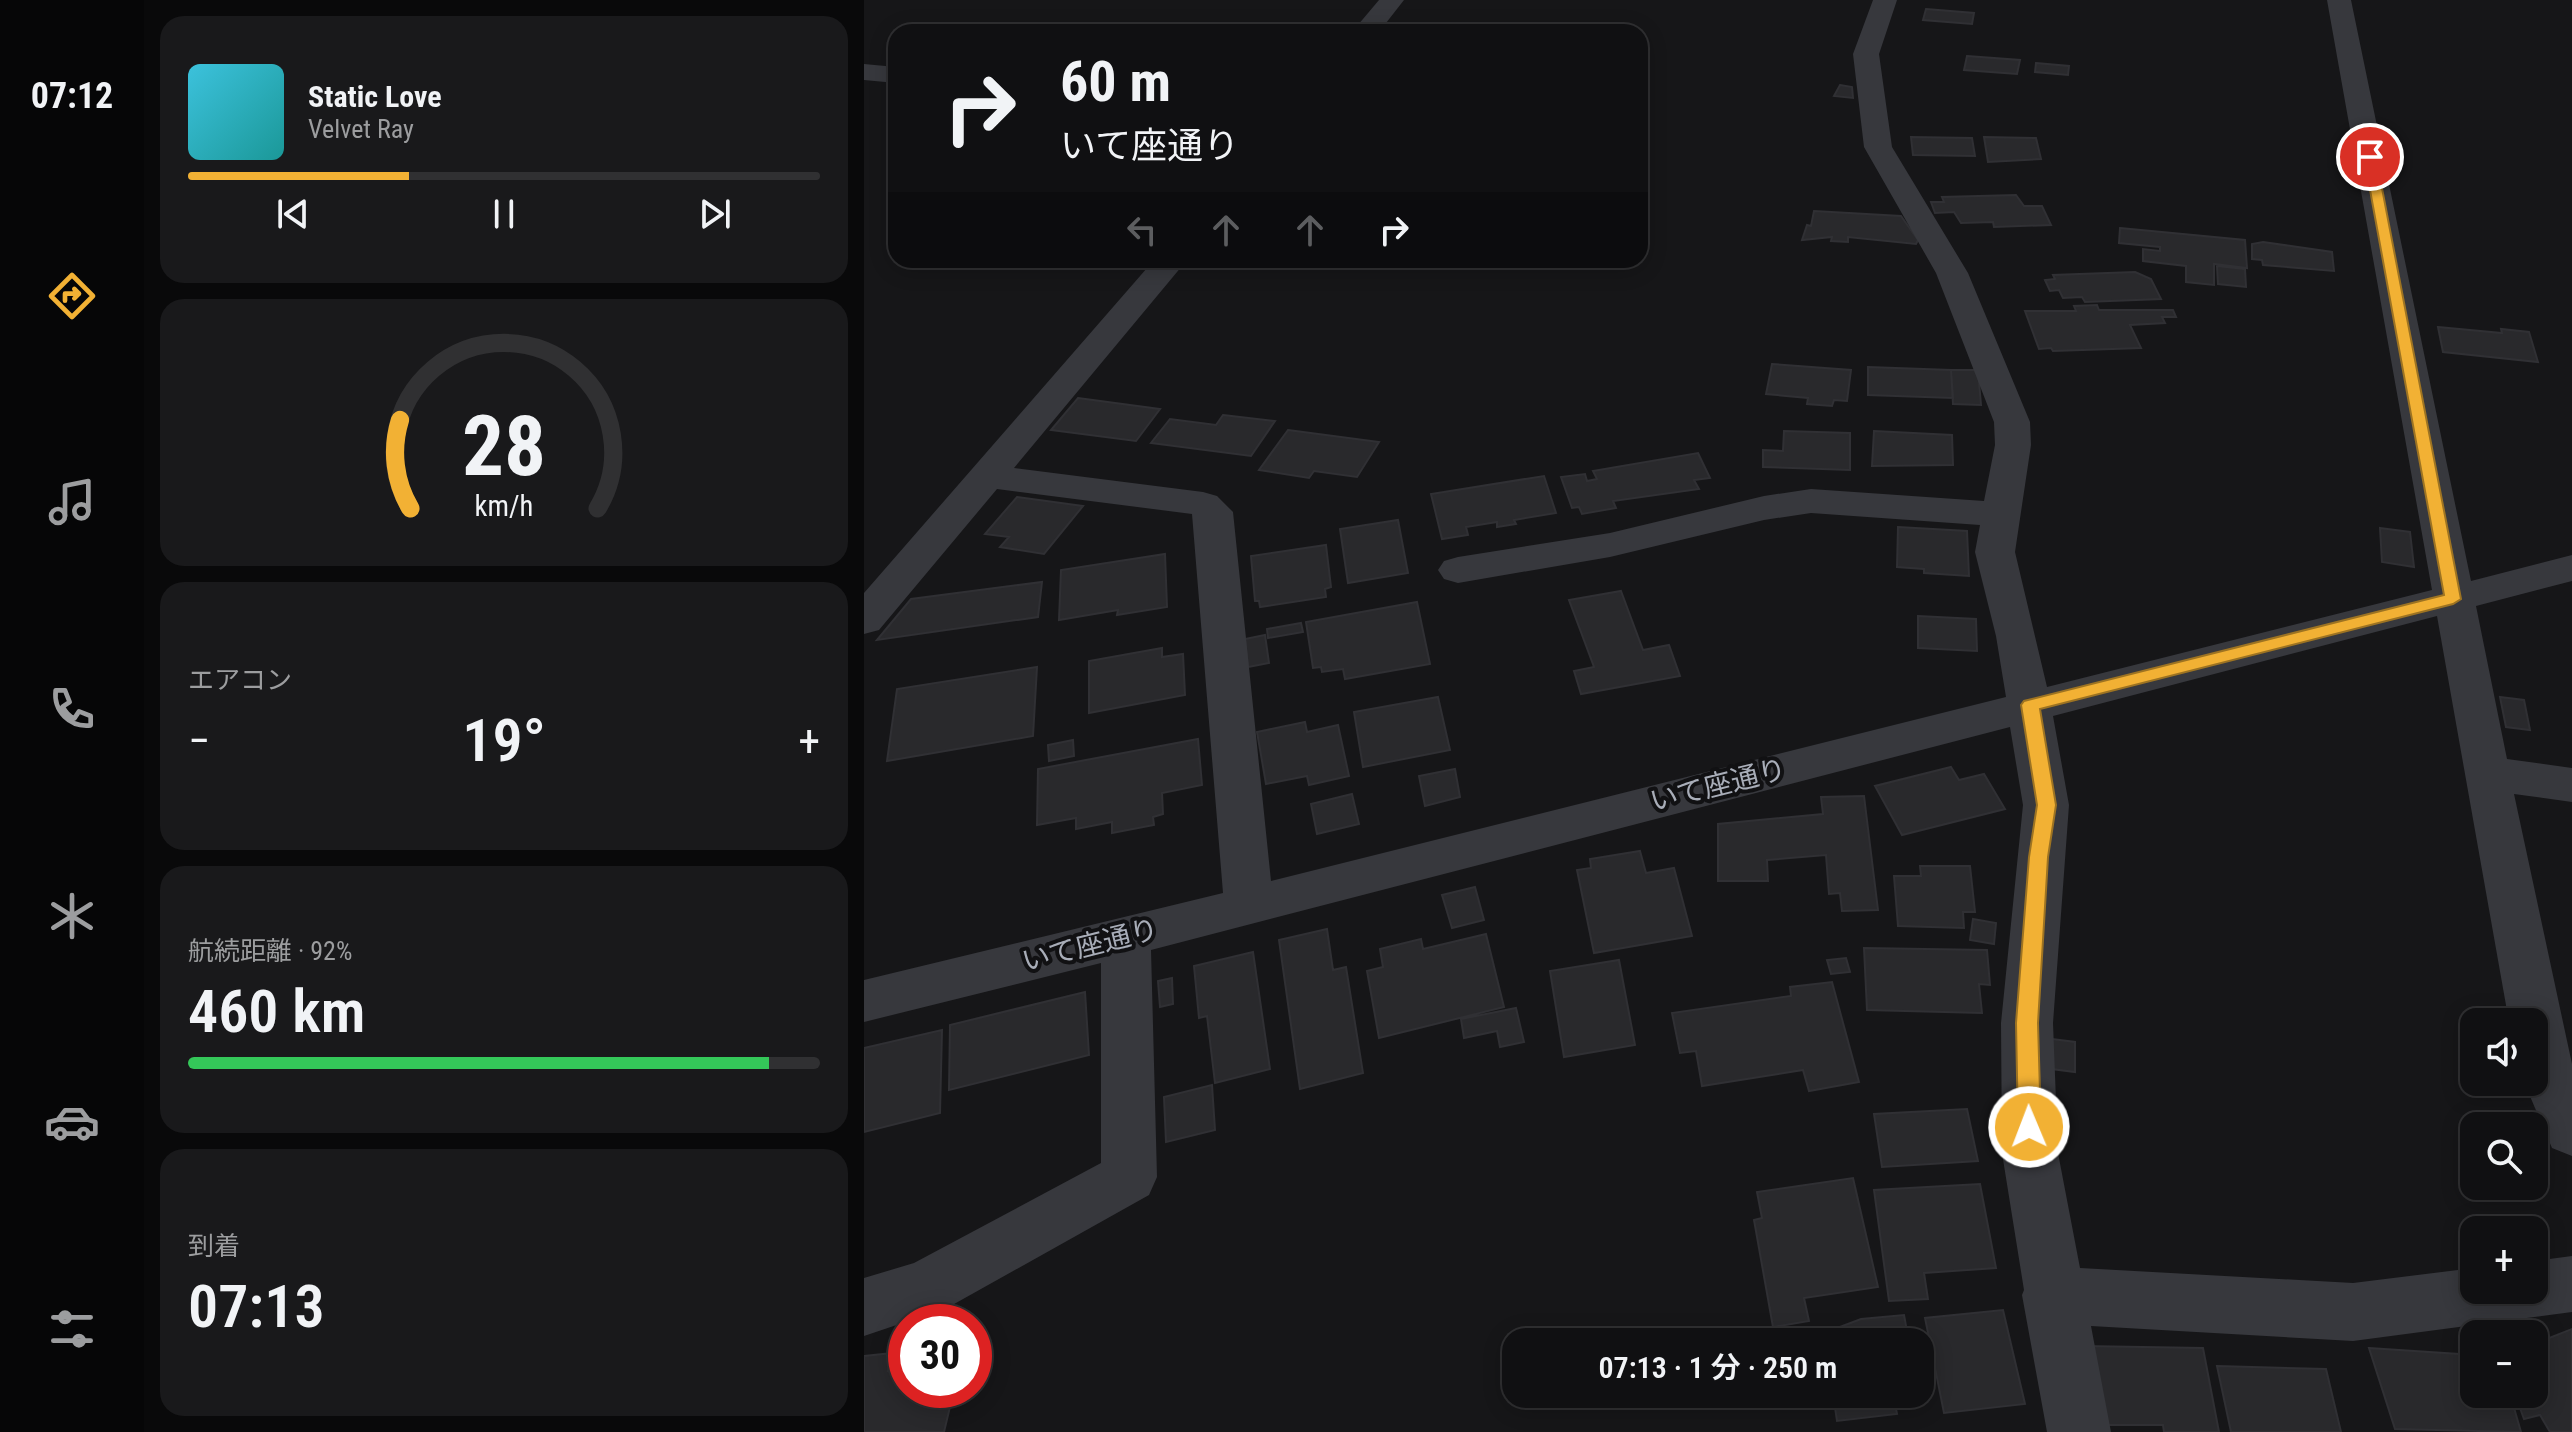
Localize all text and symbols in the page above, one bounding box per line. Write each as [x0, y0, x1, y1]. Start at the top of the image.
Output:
text: 60 m [1060, 49, 1171, 115]
icon: right [928, 56, 1032, 160]
text: 07:12 [31, 75, 113, 117]
text: Static Love [308, 79, 442, 114]
text: Velvet Ray [308, 114, 414, 144]
pin [2336, 123, 2404, 191]
text: いて座通り [1060, 125, 1239, 167]
icon: arrive [2348, 135, 2392, 179]
icon: previous [271, 192, 315, 236]
icon: pause [482, 192, 526, 236]
icon: next [693, 192, 737, 236]
icon: left [1120, 208, 1164, 252]
icon: ahead [1204, 208, 1248, 252]
icon: ahead [1288, 208, 1332, 252]
icon: right [1372, 208, 1416, 252]
icon: directions [44, 268, 100, 324]
text: 28 [462, 397, 546, 494]
icon: music [44, 474, 100, 530]
text: km/h [475, 489, 533, 523]
text: エアコン [188, 665, 292, 695]
icon: phone [44, 681, 100, 737]
text: 19° [462, 705, 546, 776]
text: − [188, 715, 210, 767]
text: + [798, 715, 820, 767]
street label: いて座通り [1646, 752, 1790, 818]
icon: climate [44, 888, 100, 944]
street label: いて座通り [1018, 912, 1162, 978]
text: 航続距離 · 92% [188, 936, 352, 966]
text: 460 km [188, 976, 365, 1047]
map controls [2460, 1008, 2548, 1408]
button: sound [2460, 1008, 2548, 1096]
position arrow [1987, 1085, 2071, 1169]
icon: car [44, 1094, 100, 1150]
button: search [2460, 1112, 2548, 1200]
button: + [2460, 1216, 2548, 1304]
text: 到着 [188, 1231, 240, 1261]
text: 07:13 [188, 1271, 325, 1342]
icon: filters [44, 1301, 100, 1357]
speed limit sign: 30 [888, 1304, 992, 1408]
button: − [2460, 1320, 2548, 1408]
text: 07:13 · 1 分 · 250 m [1599, 1350, 1837, 1385]

